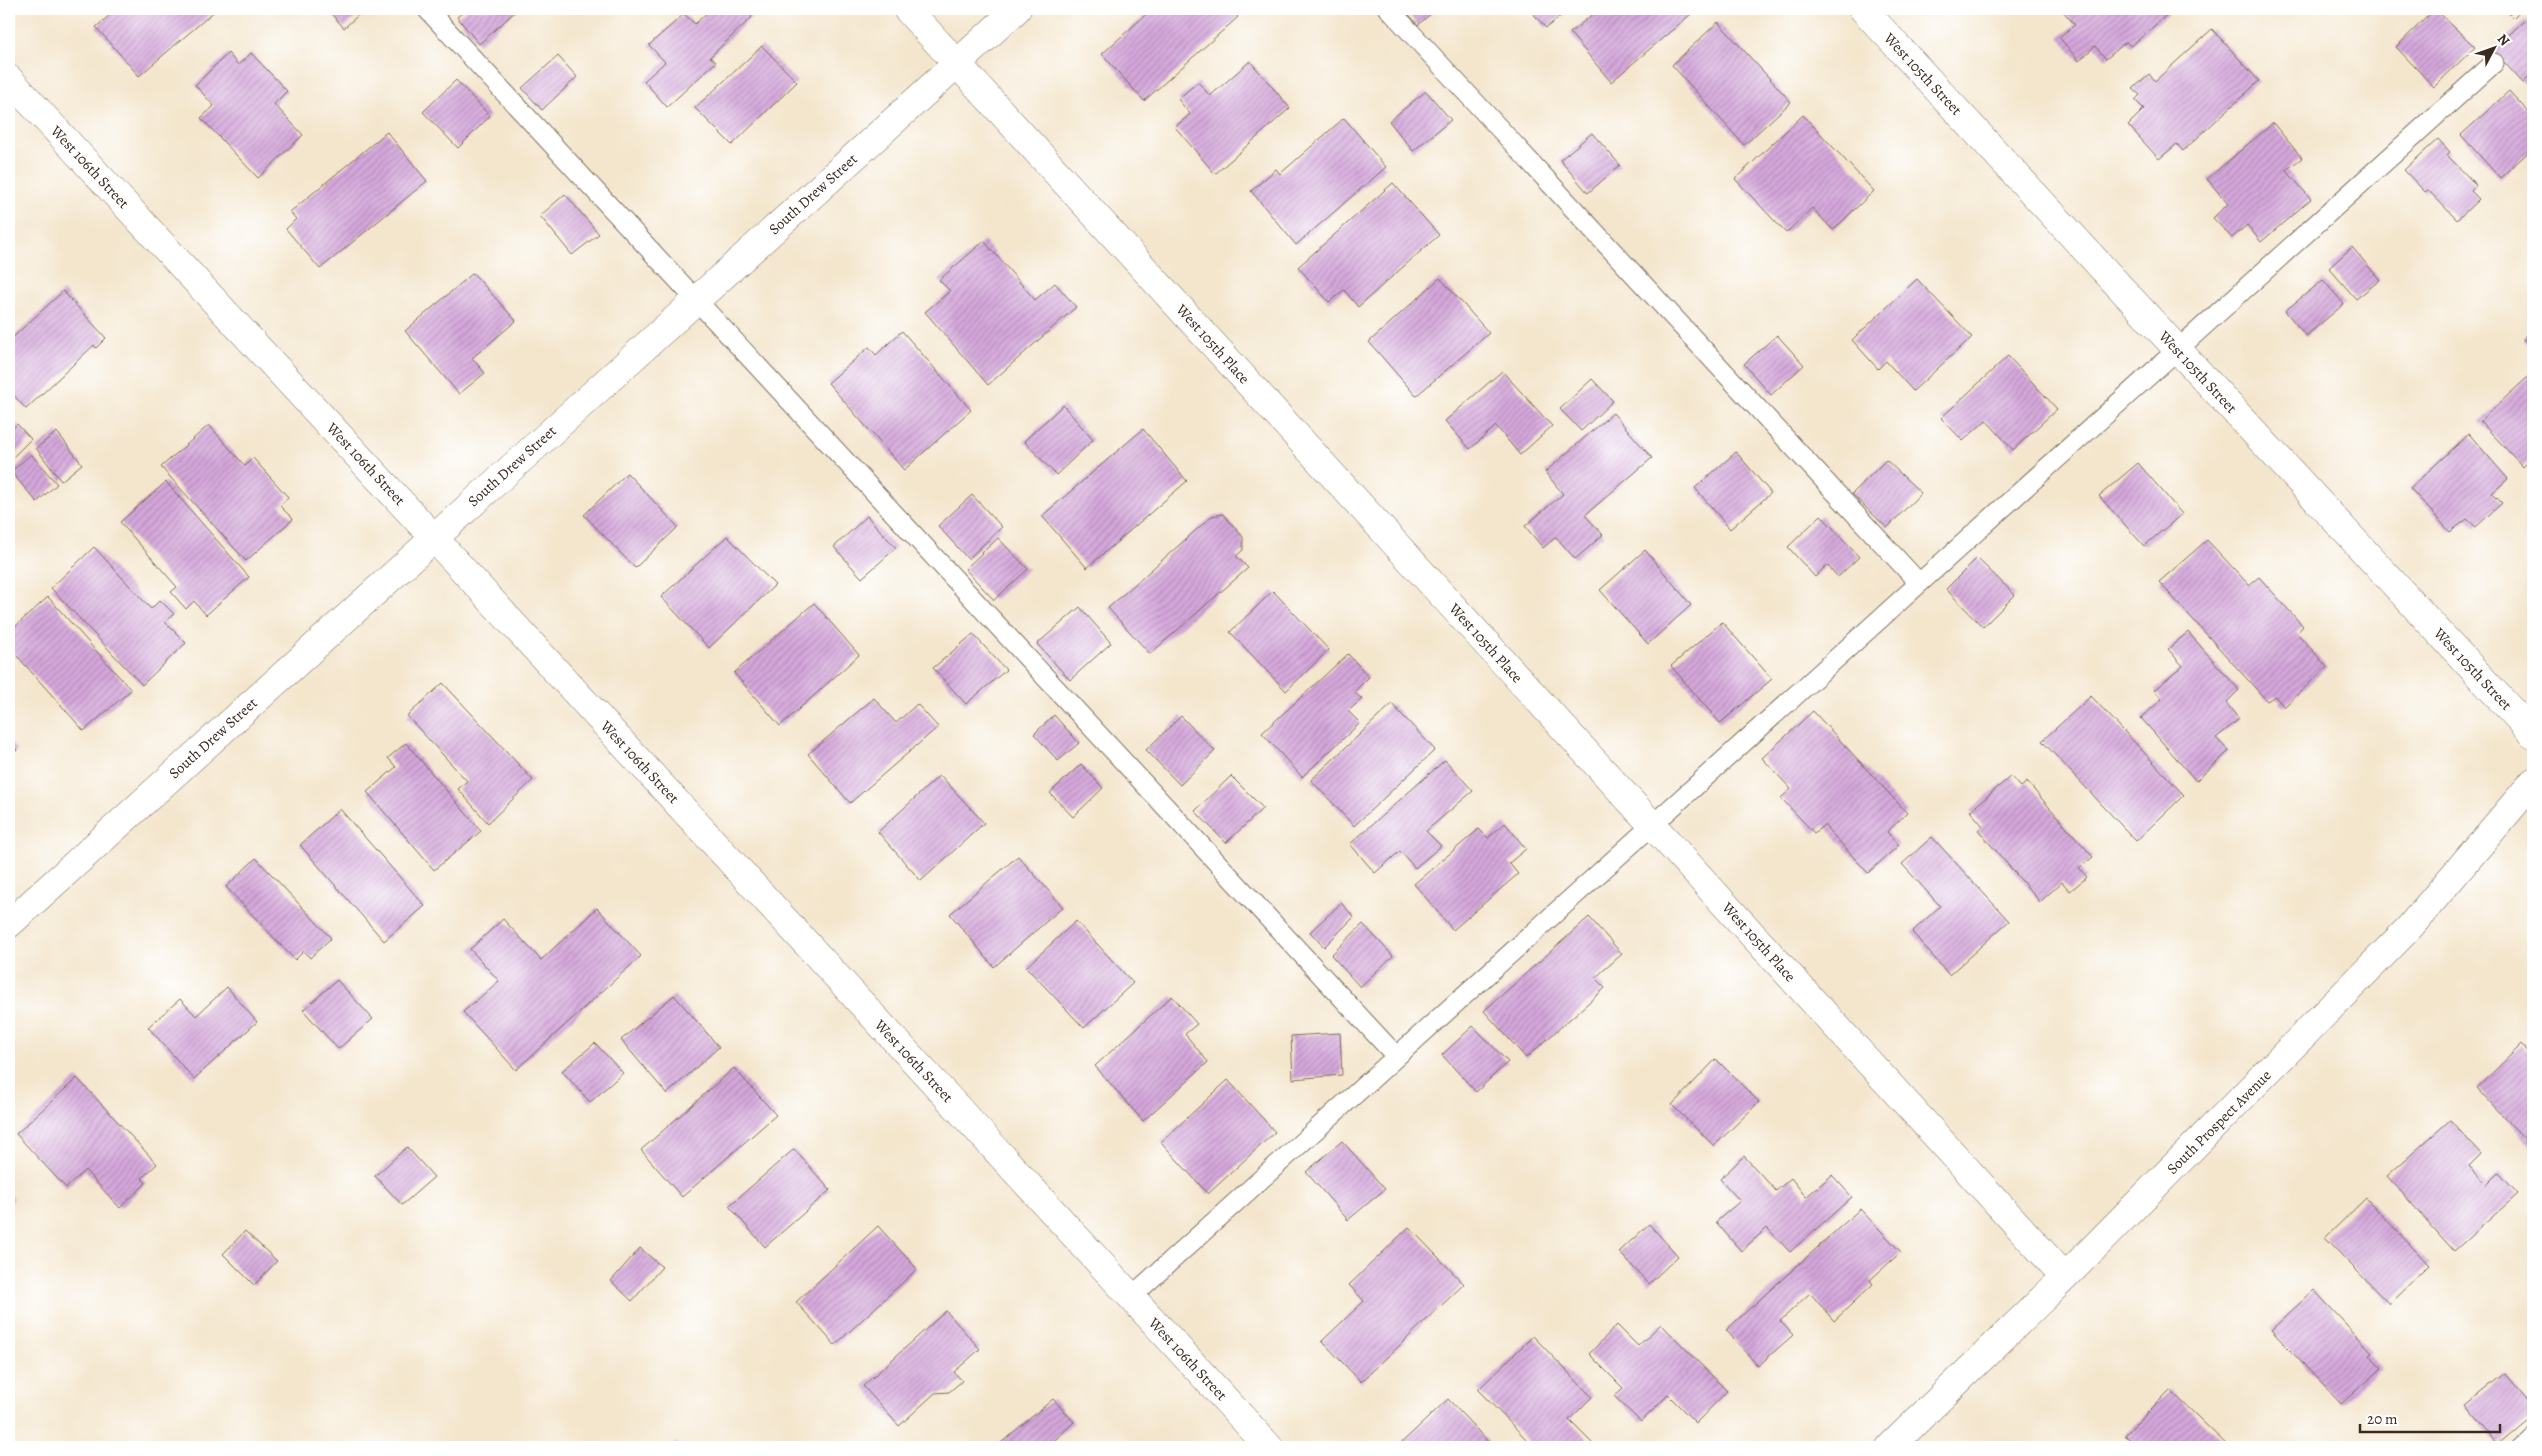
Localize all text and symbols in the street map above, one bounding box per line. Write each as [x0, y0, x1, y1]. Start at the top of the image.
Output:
north arrow [2470, 22, 2520, 72]
street label: West 105th Street [1879, 28, 1966, 120]
text: N [2493, 30, 2514, 50]
street label: West 106th Street [46, 121, 134, 213]
street label: South Drew Street [765, 149, 862, 239]
street label: West 105th Place [1171, 299, 1254, 388]
street label: West 105th Street [2154, 326, 2241, 418]
street label: West 106th Street [322, 418, 410, 510]
street label: South Drew Street [464, 421, 561, 511]
street label: West 105th Place [1444, 598, 1527, 687]
street label: West 105th Street [2429, 623, 2516, 715]
street label: South Drew Street [165, 693, 262, 783]
street label: West 106th Street [596, 716, 684, 808]
street label: West 105th Place [1717, 897, 1800, 986]
street label: West 106th Street [870, 1015, 958, 1107]
street label: South Prospect Avenue [2162, 1065, 2276, 1179]
street label: West 106th Street [1144, 1313, 1232, 1405]
scale bar [2360, 1401, 2500, 1433]
text: 20 m [2367, 1409, 2398, 1429]

